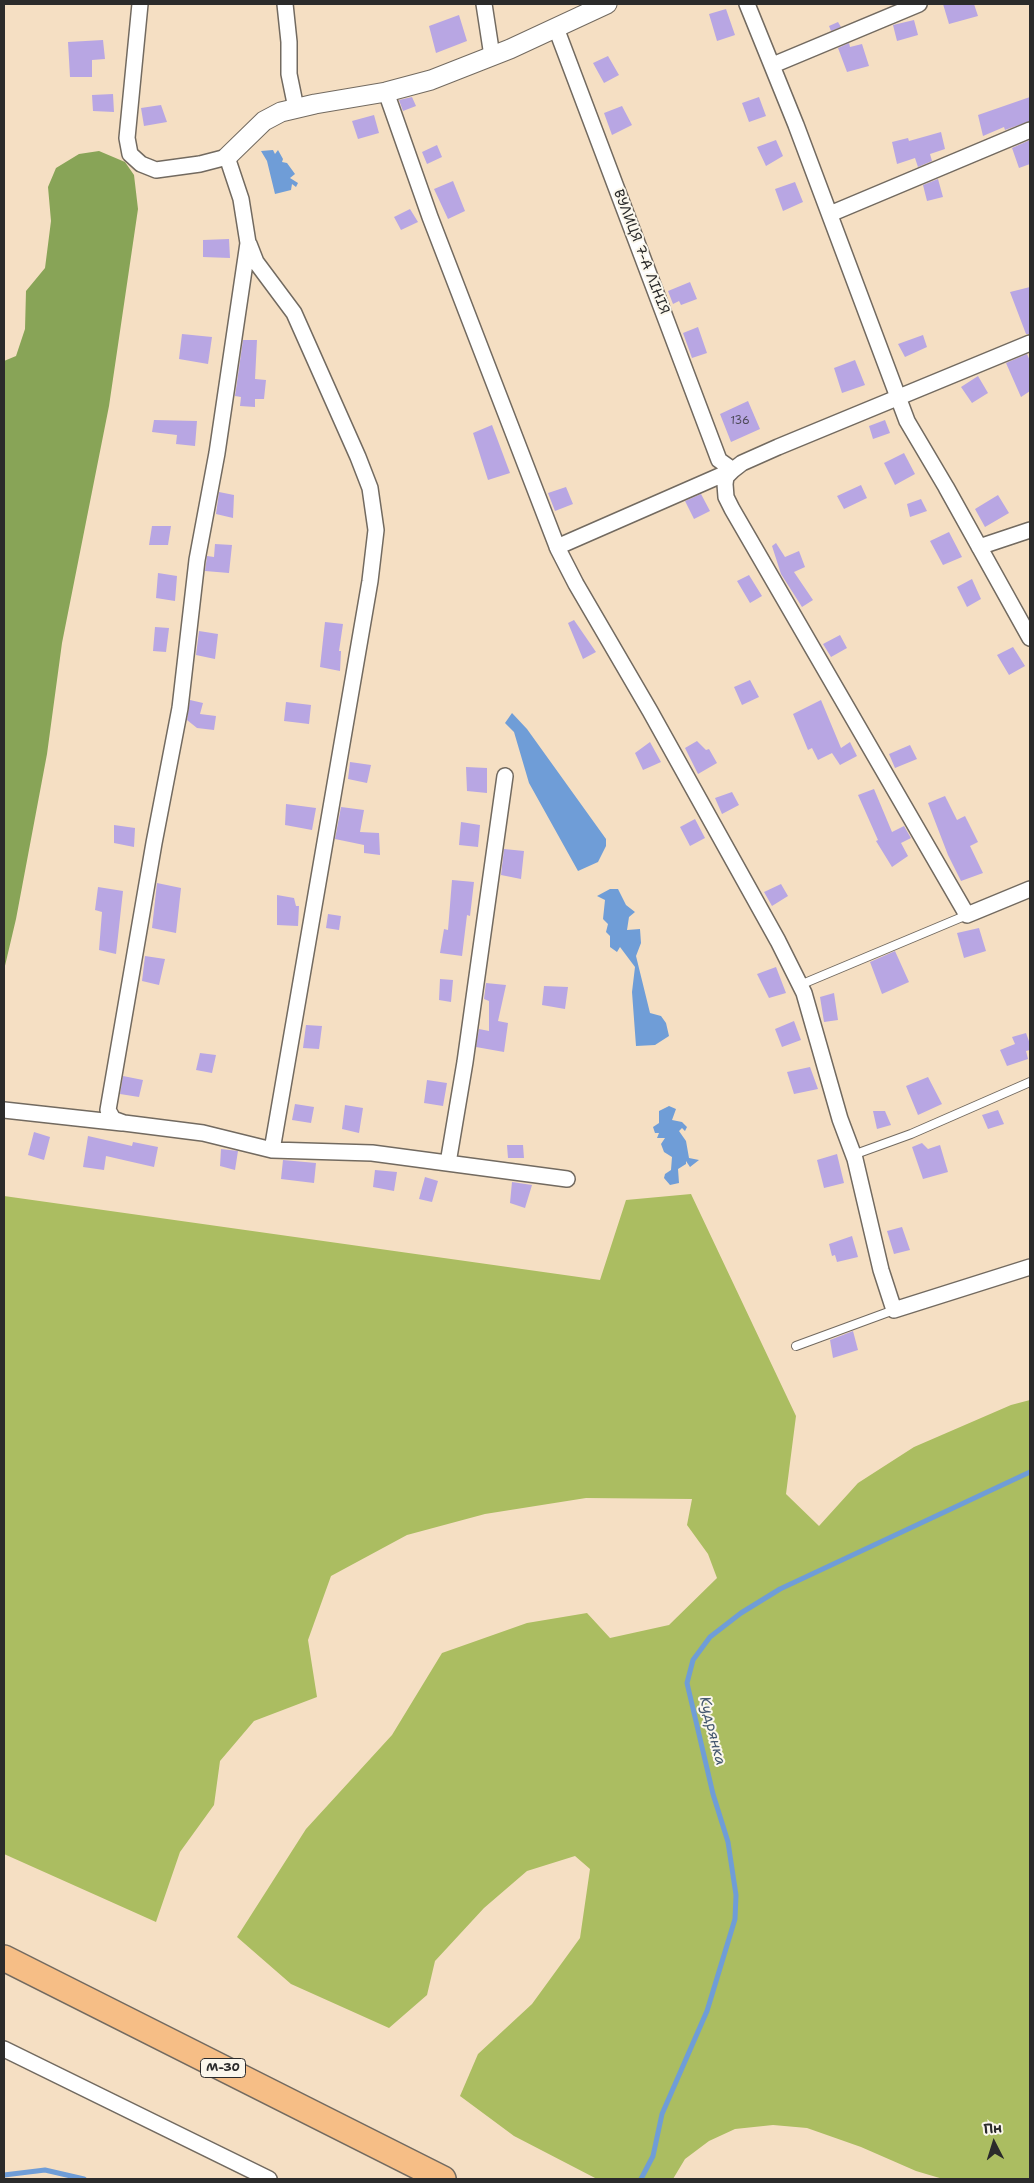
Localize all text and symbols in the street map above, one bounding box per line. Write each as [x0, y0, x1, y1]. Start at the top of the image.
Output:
street label: ВУЛИЦЯ 7-А ЛІНІЯ [609, 187, 673, 317]
house number: 136 [730, 414, 750, 428]
water label: Кудрянка [695, 1695, 729, 1767]
road number: М-30 [200, 2058, 246, 2078]
north arrow [969, 2118, 1019, 2168]
text: Пн [983, 2118, 1003, 2138]

